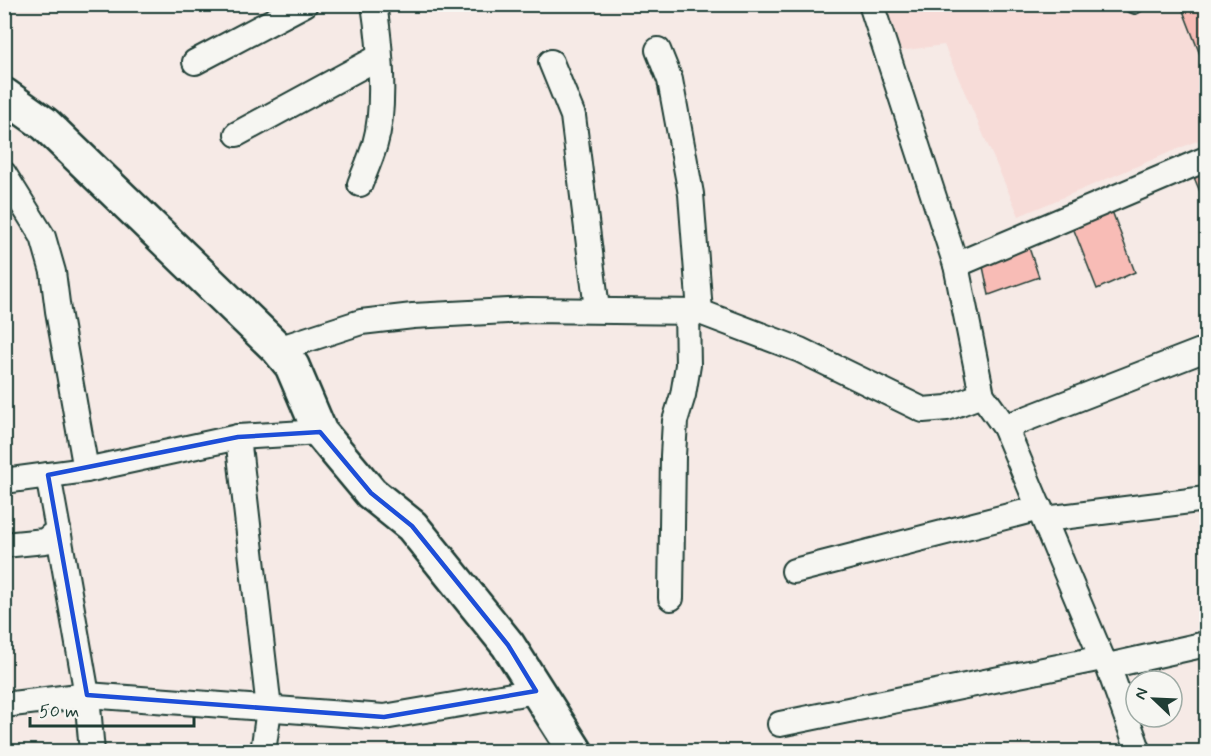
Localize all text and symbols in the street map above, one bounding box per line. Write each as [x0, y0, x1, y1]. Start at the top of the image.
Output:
north arrow [1124, 669, 1184, 729]
text: N [1130, 685, 1153, 703]
scale bar [30, 690, 194, 728]
text: 50 m [39, 700, 79, 724]

